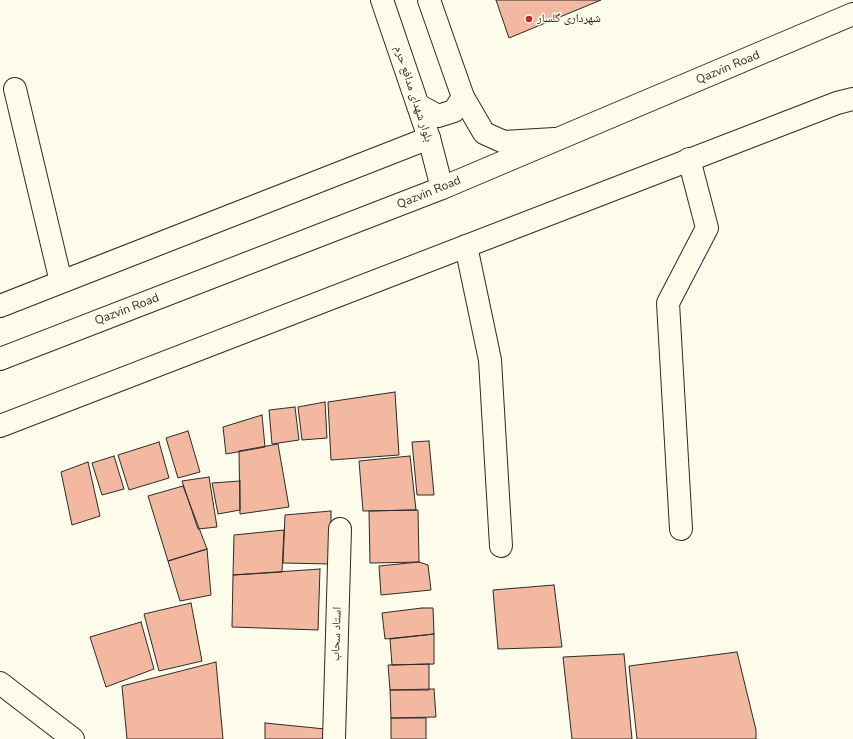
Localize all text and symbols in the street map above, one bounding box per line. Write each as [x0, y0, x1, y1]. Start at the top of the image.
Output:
place label: شهرداری گلسار [537, 12, 601, 26]
marker: شهرداری گلسار [524, 14, 534, 24]
street label: بلوار شهدای مدافع حرم [391, 44, 435, 144]
street label: Qazvin Road [694, 48, 762, 88]
street label: Qazvin Road [395, 174, 463, 212]
street label: Qazvin Road [93, 291, 161, 329]
street label: استاد سحاب [329, 607, 345, 661]

